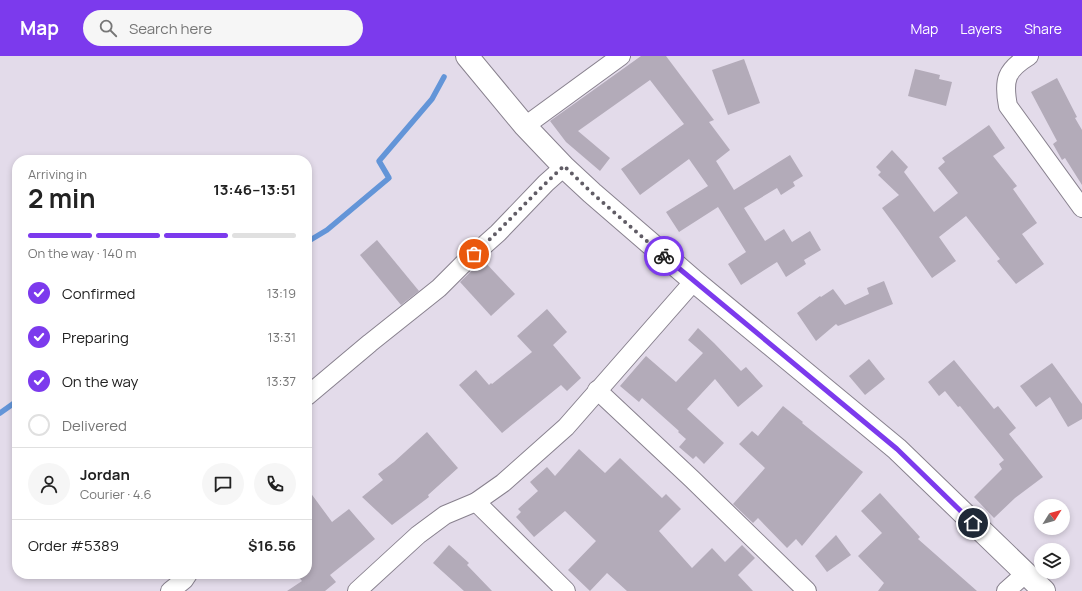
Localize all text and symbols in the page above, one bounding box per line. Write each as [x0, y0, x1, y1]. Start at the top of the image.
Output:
search box [83, 10, 363, 46]
text: Map [20, 15, 59, 41]
icon: search [97, 17, 119, 39]
text: Search here [129, 18, 212, 39]
text: Map [910, 19, 938, 38]
text: Layers [960, 19, 1002, 38]
text: Share [1024, 19, 1062, 38]
text: Arriving in [28, 165, 87, 183]
text: 13:46–13:51 [213, 179, 296, 200]
text: 2 min [28, 180, 96, 216]
courier [644, 236, 684, 276]
pin [457, 237, 491, 271]
icon: bag [463, 243, 485, 265]
text: On the way · 140 m [28, 244, 137, 262]
icon: bike [653, 245, 675, 267]
icon: check [28, 282, 50, 304]
text: Confirmed [62, 283, 135, 304]
text: 13:19 [267, 284, 296, 302]
icon: check [28, 326, 50, 348]
text: Preparing [62, 327, 129, 348]
text: 13:31 [268, 328, 296, 346]
icon: check [28, 370, 50, 392]
text: On the way [62, 371, 138, 392]
text: 13:37 [266, 372, 296, 390]
text: Delivered [62, 415, 127, 436]
button: person [28, 463, 70, 505]
button: chat [202, 463, 244, 505]
button: phone [254, 463, 296, 505]
text: Jordan [80, 464, 130, 485]
text: Courier · 4.6 [80, 485, 152, 503]
north arrow [1034, 499, 1070, 535]
map controls [1034, 499, 1070, 579]
pin [956, 506, 990, 540]
icon: home [962, 512, 984, 534]
text: Order #5389 [28, 535, 119, 556]
text: $16.56 [248, 535, 296, 556]
button: layers [1034, 543, 1070, 579]

